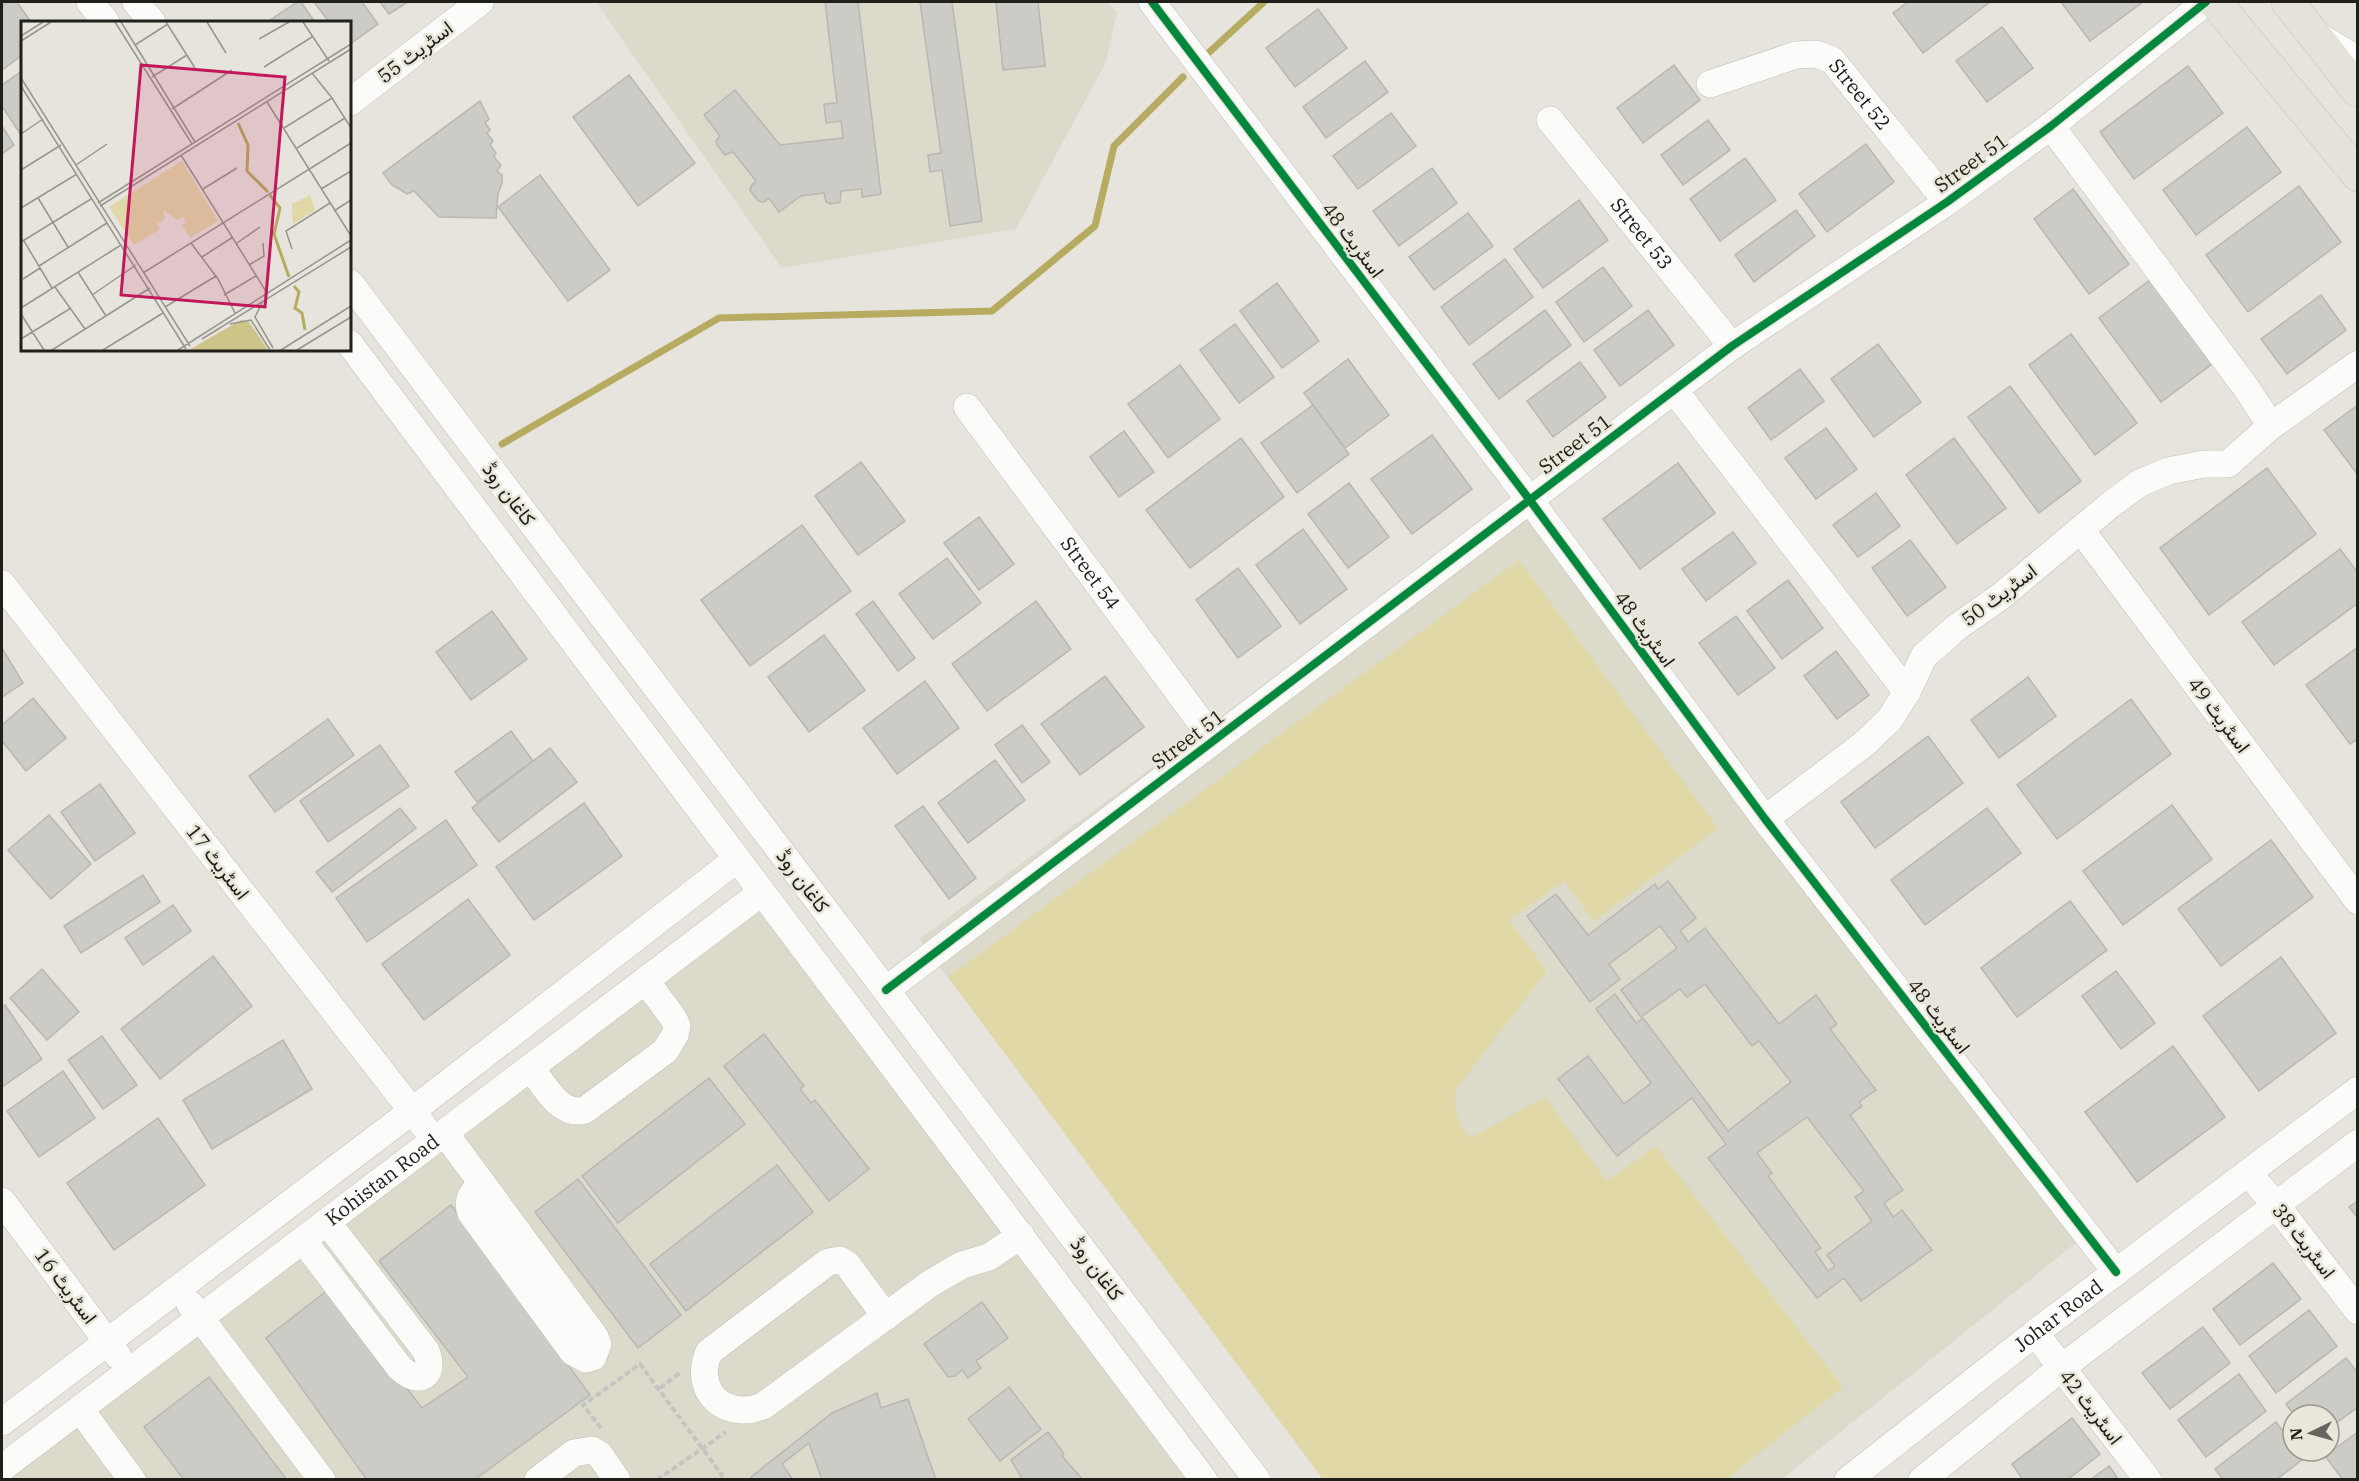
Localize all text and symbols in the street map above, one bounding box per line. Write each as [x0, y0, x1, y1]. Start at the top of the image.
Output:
street label: اسٹریٹ 55 [371, 14, 458, 89]
inset map [21, 21, 351, 351]
street label: Street 52 [1823, 53, 1897, 135]
street label: Street 51 [1928, 127, 2013, 198]
street label: Street 53 [1605, 192, 1679, 275]
street label: اسٹریٹ 48 [1316, 196, 1391, 283]
street label: Street 51 [1533, 407, 1617, 480]
street label: کاغان روڈ [477, 456, 542, 531]
street label: Street 54 [1055, 531, 1127, 615]
street label: اسٹریٹ 50 [1955, 557, 2042, 632]
street label: اسٹریٹ 48 [1609, 585, 1682, 672]
street label: اسٹریٹ 49 [2182, 671, 2257, 758]
street label: Street 51 [1146, 702, 1230, 775]
street label: اسٹریٹ 17 [181, 819, 256, 905]
street label: کاغان روڈ [771, 843, 836, 918]
street label: اسٹریٹ 48 [1902, 973, 1977, 1059]
street label: Kohistan Road [319, 1128, 444, 1231]
street label: اسٹریٹ 38 [2267, 1198, 2342, 1284]
street label: کاغان روڈ [1065, 1231, 1130, 1306]
street label: اسٹریٹ 16 [29, 1242, 104, 1329]
street label: Johar Road [2008, 1273, 2108, 1358]
street label: اسٹریٹ 42 [2054, 1364, 2129, 1450]
north arrow [2281, 1403, 2341, 1463]
text: N [2286, 1427, 2307, 1441]

